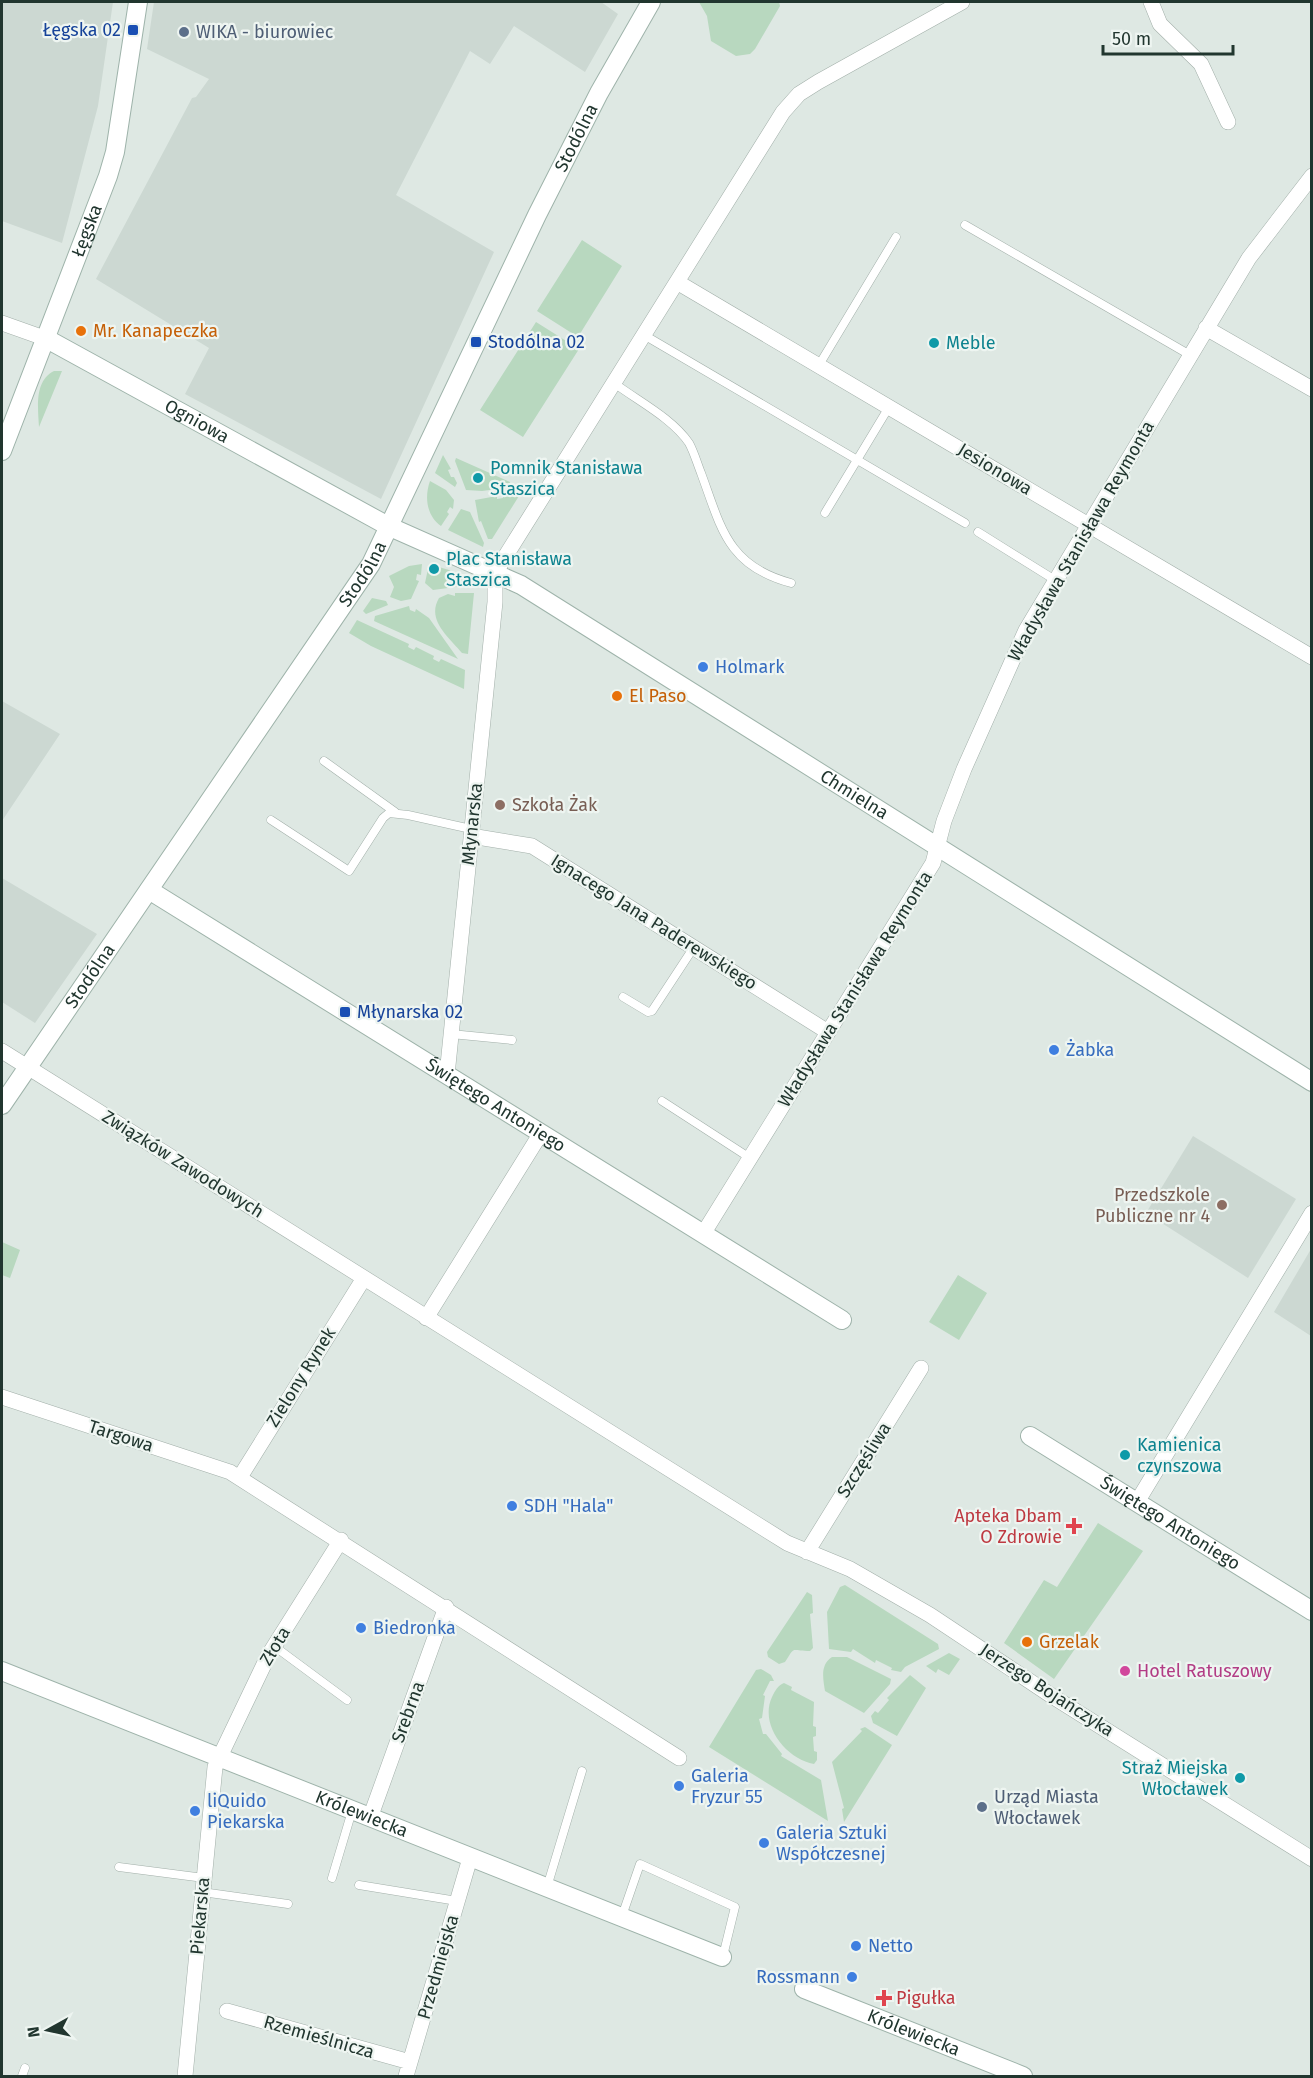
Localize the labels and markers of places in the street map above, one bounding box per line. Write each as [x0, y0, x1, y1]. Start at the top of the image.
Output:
place label: Łęgska 02 [43, 19, 121, 41]
place label: WIKA - biurowiec [196, 21, 334, 43]
marker: Łęgska 02 [126, 23, 140, 37]
marker: WIKA - biurowiec [177, 25, 191, 39]
place label: Mr. Kanapeczka [93, 320, 218, 342]
marker: Mr. Kanapeczka [74, 324, 88, 338]
place label: Stodólna 02 [488, 331, 585, 353]
place label: Meble [946, 332, 996, 354]
marker: Stodólna 02 [469, 335, 483, 349]
marker: Meble [927, 336, 941, 350]
place label: Pomnik Stanisława Staszica [490, 457, 643, 500]
marker: Pomnik Stanisława Staszica [471, 471, 485, 485]
place label: Plac Stanisława Staszica [446, 548, 572, 591]
marker: Plac Stanisława Staszica [427, 562, 441, 576]
place label: Holmark [715, 656, 785, 678]
marker: Holmark [696, 660, 710, 674]
place label: El Paso [629, 685, 687, 707]
marker: El Paso [610, 689, 624, 703]
place label: Szkoła Żak [512, 794, 598, 816]
marker: Szkoła Żak [493, 798, 507, 812]
place label: Młynarska 02 [357, 1001, 463, 1023]
marker: Młynarska 02 [338, 1005, 352, 1019]
place label: Żabka [1066, 1039, 1114, 1061]
marker: Żabka [1047, 1043, 1061, 1057]
place label: Przedszkole Publiczne nr 4 [1095, 1184, 1210, 1227]
marker: Przedszkole Publiczne nr 4 [1215, 1198, 1229, 1212]
place label: Kamienica czynszowa [1137, 1434, 1222, 1477]
marker: Kamienica czynszowa [1118, 1448, 1132, 1462]
place label: SDH "Hala" [524, 1495, 613, 1517]
marker: SDH "Hala" [505, 1499, 519, 1513]
place label: Apteka Dbam O Zdrowie [954, 1505, 1062, 1548]
marker: Apteka Dbam O Zdrowie [1067, 1519, 1081, 1533]
place label: Biedronka [373, 1617, 456, 1639]
marker: Biedronka [354, 1621, 368, 1635]
place label: Grzelak [1039, 1631, 1100, 1653]
marker: Grzelak [1020, 1635, 1034, 1649]
place label: Hotel Ratuszowy [1137, 1660, 1272, 1682]
marker: Hotel Ratuszowy [1118, 1664, 1132, 1678]
place label: Straż Miejska Włocławek [1122, 1757, 1229, 1800]
place label: Galeria Fryzur 55 [691, 1765, 763, 1808]
marker: Straż Miejska Włocławek [1233, 1771, 1247, 1785]
marker: Galeria Fryzur 55 [672, 1779, 686, 1793]
place label: Urząd Miasta Włocławek [994, 1786, 1099, 1829]
place label: liQuido Piekarska [207, 1790, 285, 1833]
marker: Urząd Miasta Włocławek [975, 1800, 989, 1814]
marker: liQuido Piekarska [188, 1804, 202, 1818]
place label: Galeria Sztuki Współczesnej [776, 1822, 887, 1865]
marker: Galeria Sztuki Współczesnej [757, 1836, 771, 1850]
place label: Netto [868, 1935, 913, 1957]
marker: Netto [849, 1939, 863, 1953]
place label: Rossmann [756, 1966, 840, 1988]
marker: Rossmann [845, 1970, 859, 1984]
place label: Pigułka [896, 1987, 956, 2009]
marker: Pigułka [877, 1991, 891, 2005]

